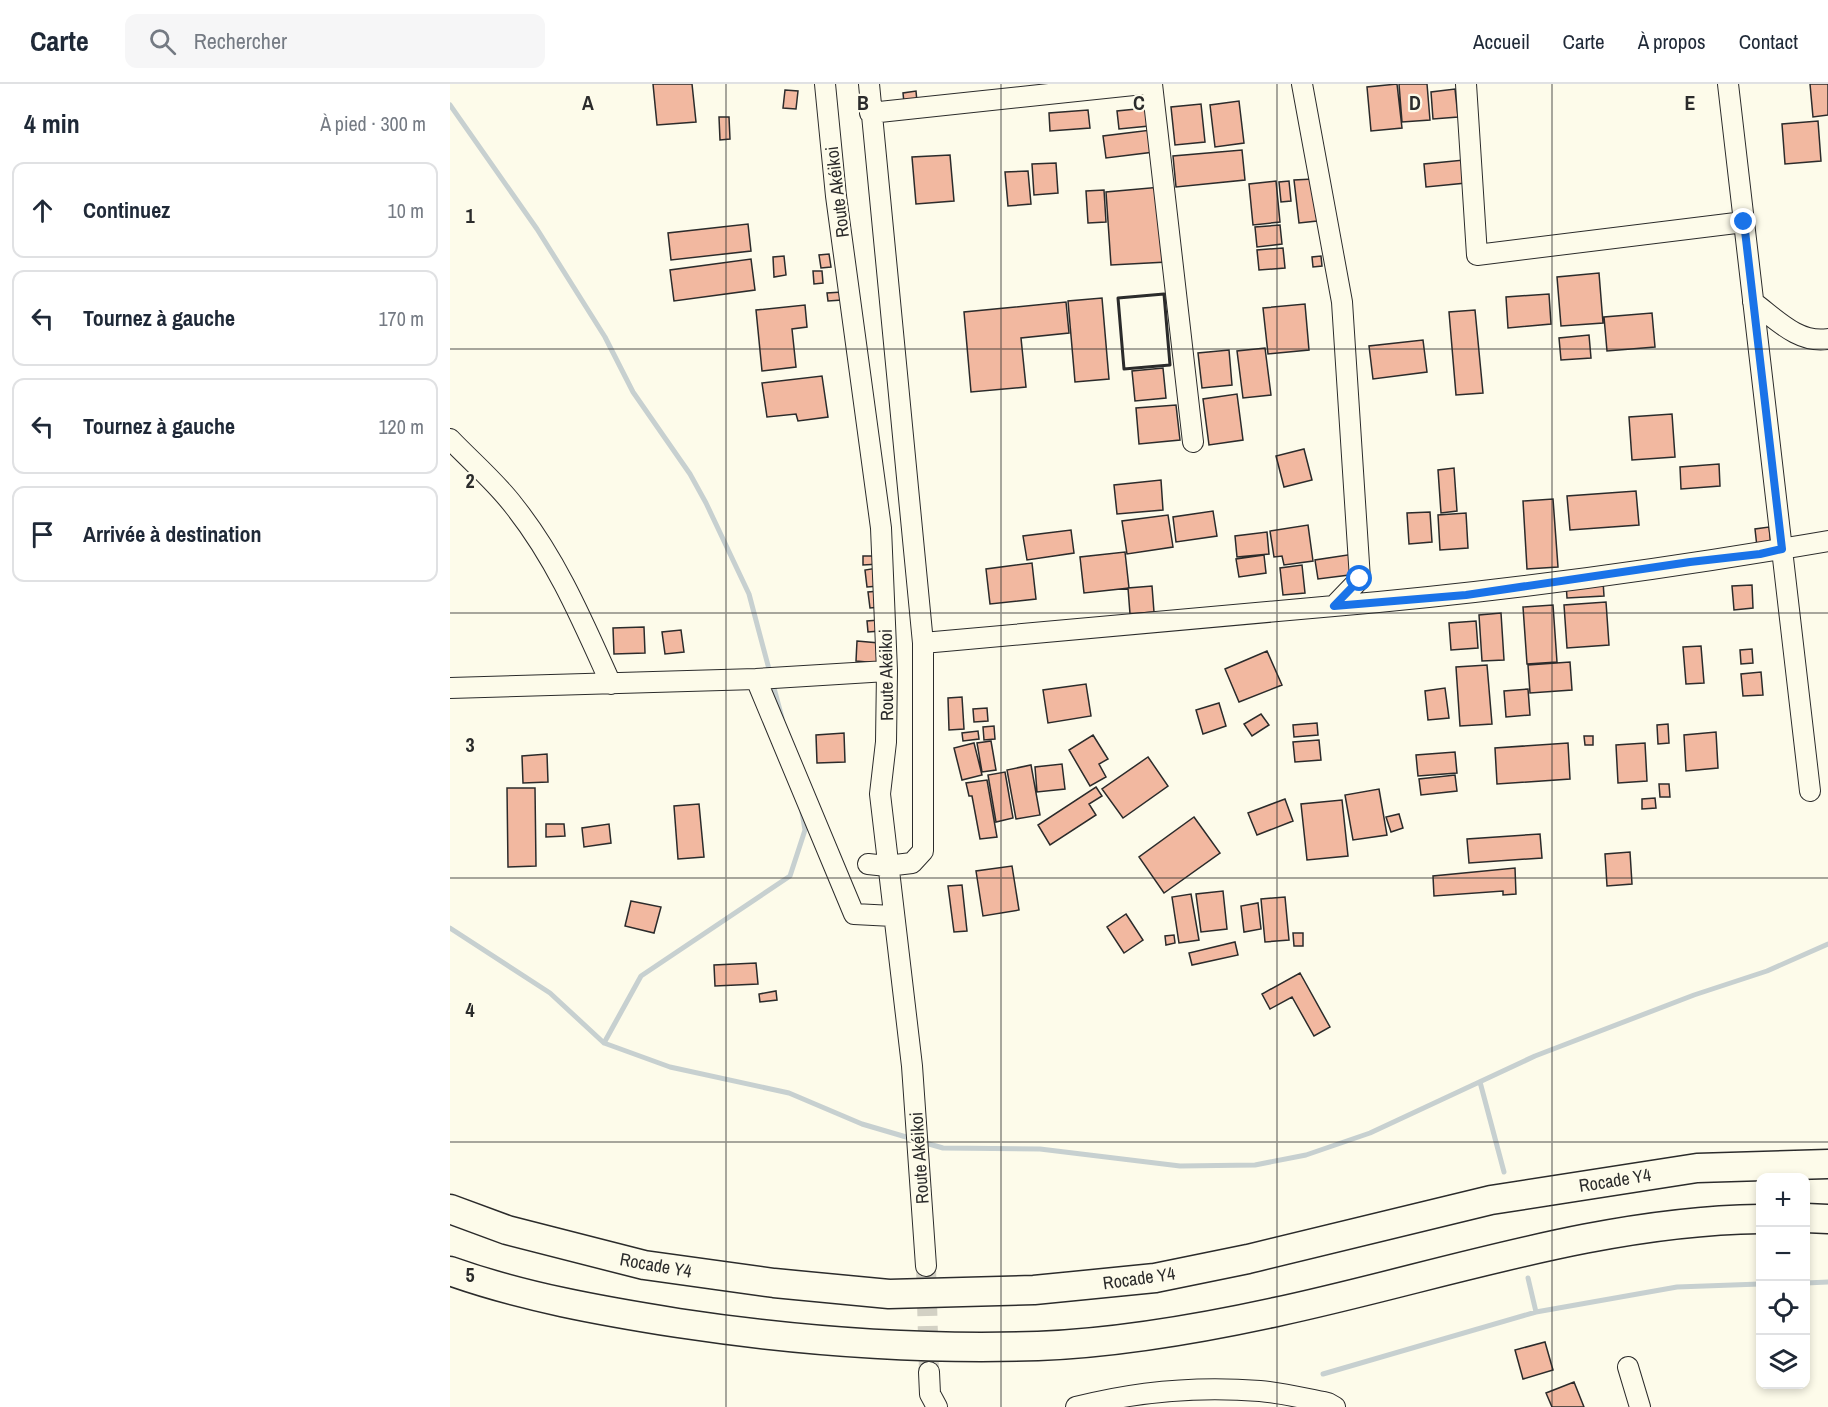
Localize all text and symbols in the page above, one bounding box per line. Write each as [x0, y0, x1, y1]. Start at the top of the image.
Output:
search box [125, 14, 545, 68]
text: Carte [30, 22, 89, 60]
icon: search [146, 25, 179, 58]
text: Rechercher [194, 26, 287, 56]
text: Accueil [1473, 27, 1530, 56]
text: Carte [1563, 27, 1605, 56]
text: À propos [1638, 27, 1706, 56]
text: Contact [1739, 27, 1798, 56]
text: A [582, 89, 594, 116]
text: B [857, 89, 869, 116]
text: C [1133, 89, 1145, 116]
text: D [1409, 89, 1421, 116]
text: E [1685, 89, 1696, 116]
text: 4 min [24, 106, 80, 141]
text: À pied · 300 m [320, 110, 426, 137]
street label: Route Akéikoi [819, 145, 855, 239]
icon: ahead [26, 194, 59, 227]
text: Continuez [83, 195, 170, 225]
text: 10 m [388, 197, 424, 224]
text: 1 [465, 202, 475, 229]
route end [1730, 208, 1756, 234]
icon: left [26, 302, 59, 335]
text: Tournez à gauche [83, 303, 235, 333]
text: 170 m [378, 305, 424, 332]
icon: left [26, 410, 59, 443]
text: Tournez à gauche [83, 411, 235, 441]
text: 120 m [378, 413, 424, 440]
text: 2 [465, 467, 475, 494]
icon: arrive [26, 518, 59, 551]
text: Arrivée à destination [83, 519, 261, 549]
route start [1346, 565, 1372, 591]
street label: Route Akéikoi [873, 629, 899, 721]
text: 3 [465, 731, 475, 758]
text: 4 [465, 996, 475, 1023]
street label: Route Akéikoi [903, 1111, 935, 1205]
street label: Rocade Y4 [1577, 1162, 1653, 1198]
map controls [1756, 1173, 1810, 1389]
button: + [1756, 1173, 1810, 1227]
button: − [1756, 1227, 1810, 1281]
street label: Rocade Y4 [618, 1246, 694, 1284]
text: 5 [465, 1261, 475, 1288]
street label: Rocade Y4 [1101, 1261, 1177, 1295]
button: locate [1756, 1281, 1810, 1335]
button: layers [1756, 1335, 1810, 1389]

